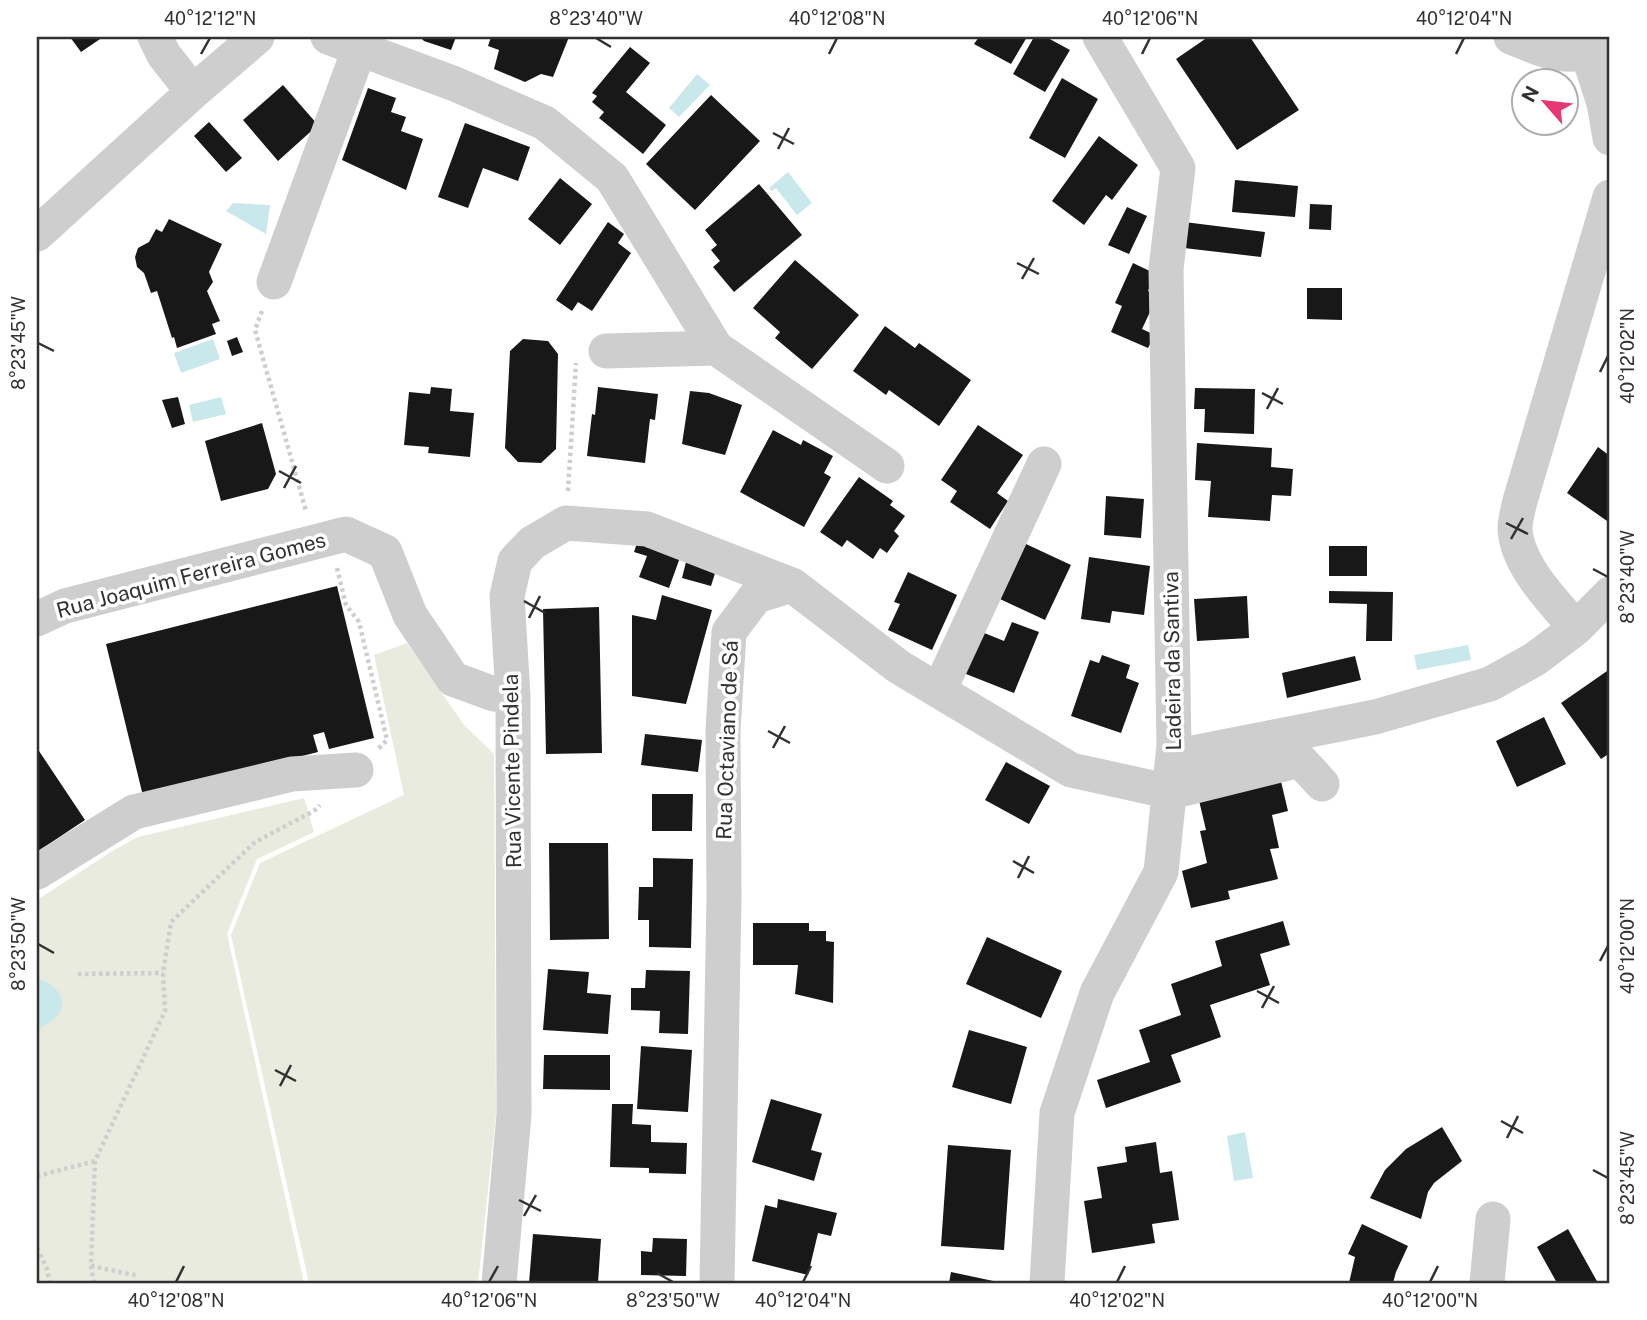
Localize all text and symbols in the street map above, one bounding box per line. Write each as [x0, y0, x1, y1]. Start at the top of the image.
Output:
text: 40°12'12"N [164, 8, 256, 29]
text: 8°23'40"W [549, 8, 643, 29]
text: 40°12'08"N [789, 8, 885, 29]
text: 40°12'06"N [1102, 8, 1198, 29]
text: 40°12'04"N [1416, 8, 1512, 29]
north arrow [1510, 66, 1580, 136]
text: N [1517, 82, 1543, 106]
text: 8°23'45"W [8, 296, 29, 390]
text: 40°12'02"N [1617, 308, 1638, 404]
street label: Rua Joaquim Ferreira Gomes [54, 527, 328, 623]
text: 8°23'40"W [1617, 530, 1638, 624]
street label: Ladeira da Santiva [1158, 571, 1186, 751]
street label: Rua Octaviano de Sá [711, 640, 743, 840]
street label: Rua Vicente Pindela [498, 674, 526, 868]
text: 8°23'50"W [8, 897, 29, 991]
text: 40°12'00"N [1617, 898, 1638, 994]
text: 8°23'45"W [1617, 1131, 1638, 1225]
text: 40°12'08"N [128, 1290, 224, 1311]
text: 40°12'06"N [441, 1290, 537, 1311]
text: 8°23'50"W [626, 1290, 720, 1311]
text: 40°12'04"N [755, 1290, 851, 1311]
text: 40°12'02"N [1069, 1290, 1165, 1311]
text: 40°12'00"N [1382, 1290, 1478, 1311]

